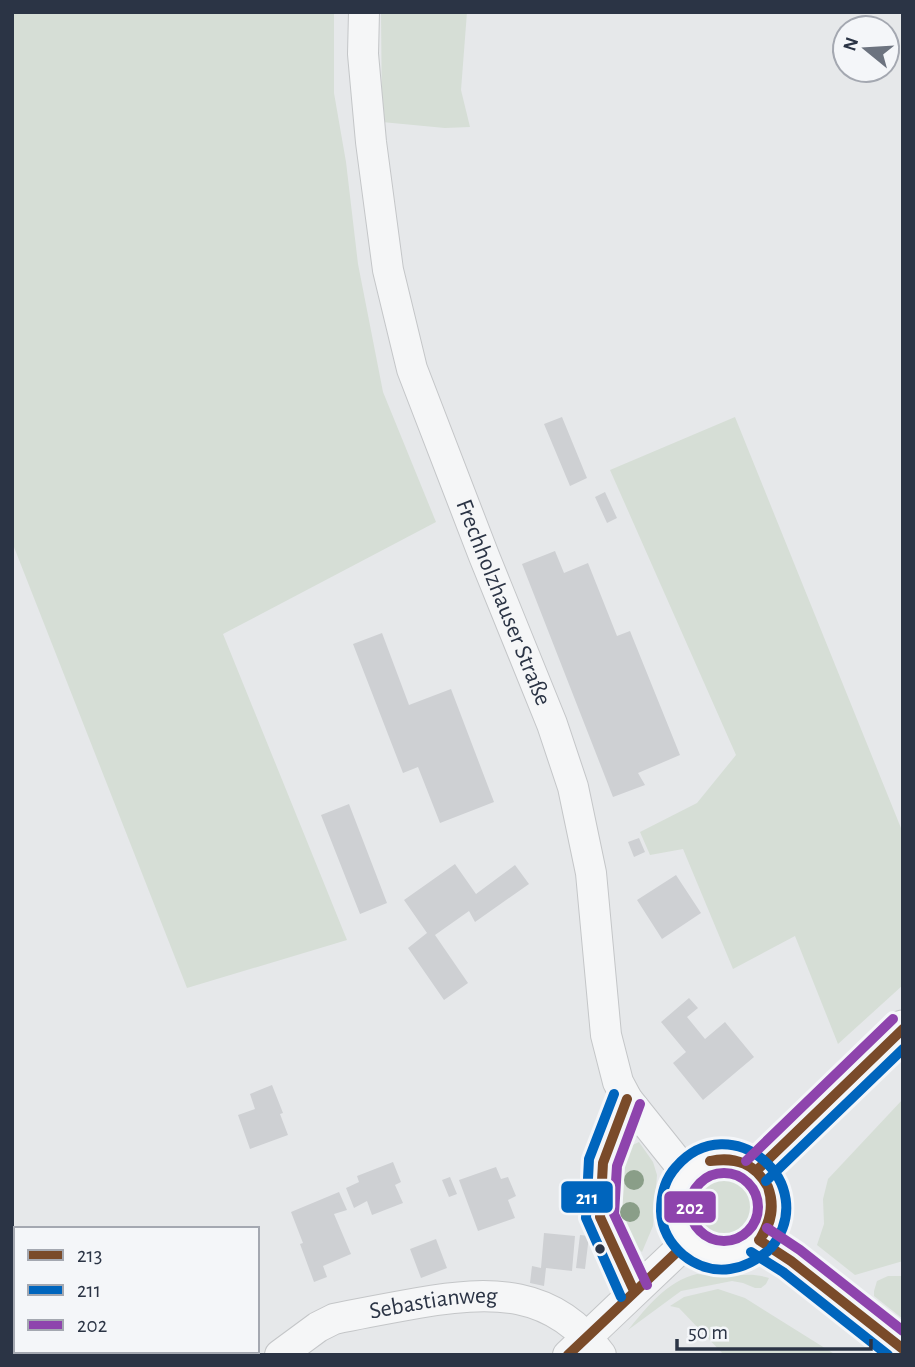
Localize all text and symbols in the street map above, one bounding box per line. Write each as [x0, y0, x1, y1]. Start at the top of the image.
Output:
north arrow [831, 14, 901, 84]
text: N [840, 35, 862, 53]
street label: Frechholzhauser Straße [451, 496, 555, 709]
line badge: 211 [560, 1180, 614, 1214]
text: 211 [576, 1189, 598, 1208]
line badge: 202 [663, 1190, 717, 1224]
text: 202 [676, 1199, 704, 1218]
legend [14, 1227, 259, 1353]
unlabelled marker [593, 1242, 607, 1256]
text: 213 [77, 1245, 102, 1266]
text: 211 [77, 1280, 101, 1301]
street label: Sebastianweg [368, 1284, 498, 1324]
scale bar [677, 1308, 871, 1352]
text: 202 [77, 1315, 107, 1336]
text: 50 m [688, 1322, 728, 1343]

